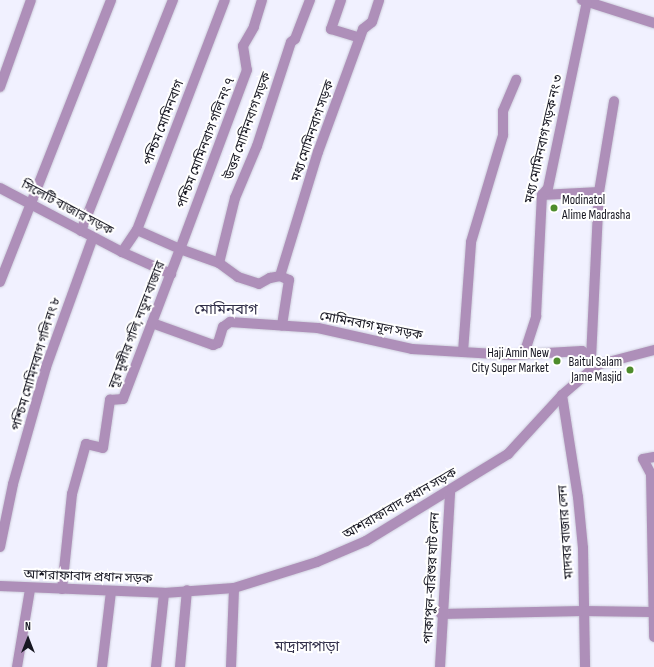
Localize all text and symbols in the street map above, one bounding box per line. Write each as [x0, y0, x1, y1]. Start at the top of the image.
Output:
street label: উত্তর মোমিনবাগ সড়ক [221, 70, 275, 182]
street label: মধ্য মোমিনবাগ সড়ক নং ৩ [522, 73, 566, 205]
street label: পশ্চিম মোমিনবাগ গলি নং ৭ [174, 75, 238, 211]
street label: পশ্চিম মোমিনবাগ [141, 78, 187, 168]
street label: মধ্য মোমিনবাগ সড়ক [288, 78, 338, 184]
street label: সিলেটি বাজার সড়ক [18, 177, 116, 239]
place label: Modinatol Alime Madrasha [562, 193, 630, 224]
marker: Modinatol Alime Madrasha [549, 203, 559, 213]
street label: নূর মুন্সীর গলি, নতুন বাজার [106, 259, 168, 391]
street label: পশ্চিম মোমিনবাগ গলি নং ৮ [8, 295, 64, 433]
district label: মোমিনবাগ [194, 301, 258, 319]
street label: মোমিনবাগ মূল সড়ক [318, 308, 424, 344]
place label: Haji Amin New City Super Market [471, 346, 549, 377]
place label: Baitul Salam Jame Masjid [569, 355, 622, 386]
marker: Haji Amin New City Super Market [552, 356, 562, 366]
marker: Baitul Salam Jame Masjid [625, 365, 635, 375]
street label: আশরাফাবাদ প্রধান সড়ক [340, 465, 460, 543]
street label: মাদবর বাজার লেন [555, 485, 577, 579]
street label: পাকাপুল-বরিশুর ঘাট লেন [421, 512, 443, 644]
street label: আশরাফাবাদ প্রধান সড়ক [23, 567, 153, 587]
north arrow [8, 619, 48, 659]
text: N [25, 620, 31, 633]
district label: মাদ্রাসাপাড়া [275, 639, 339, 655]

